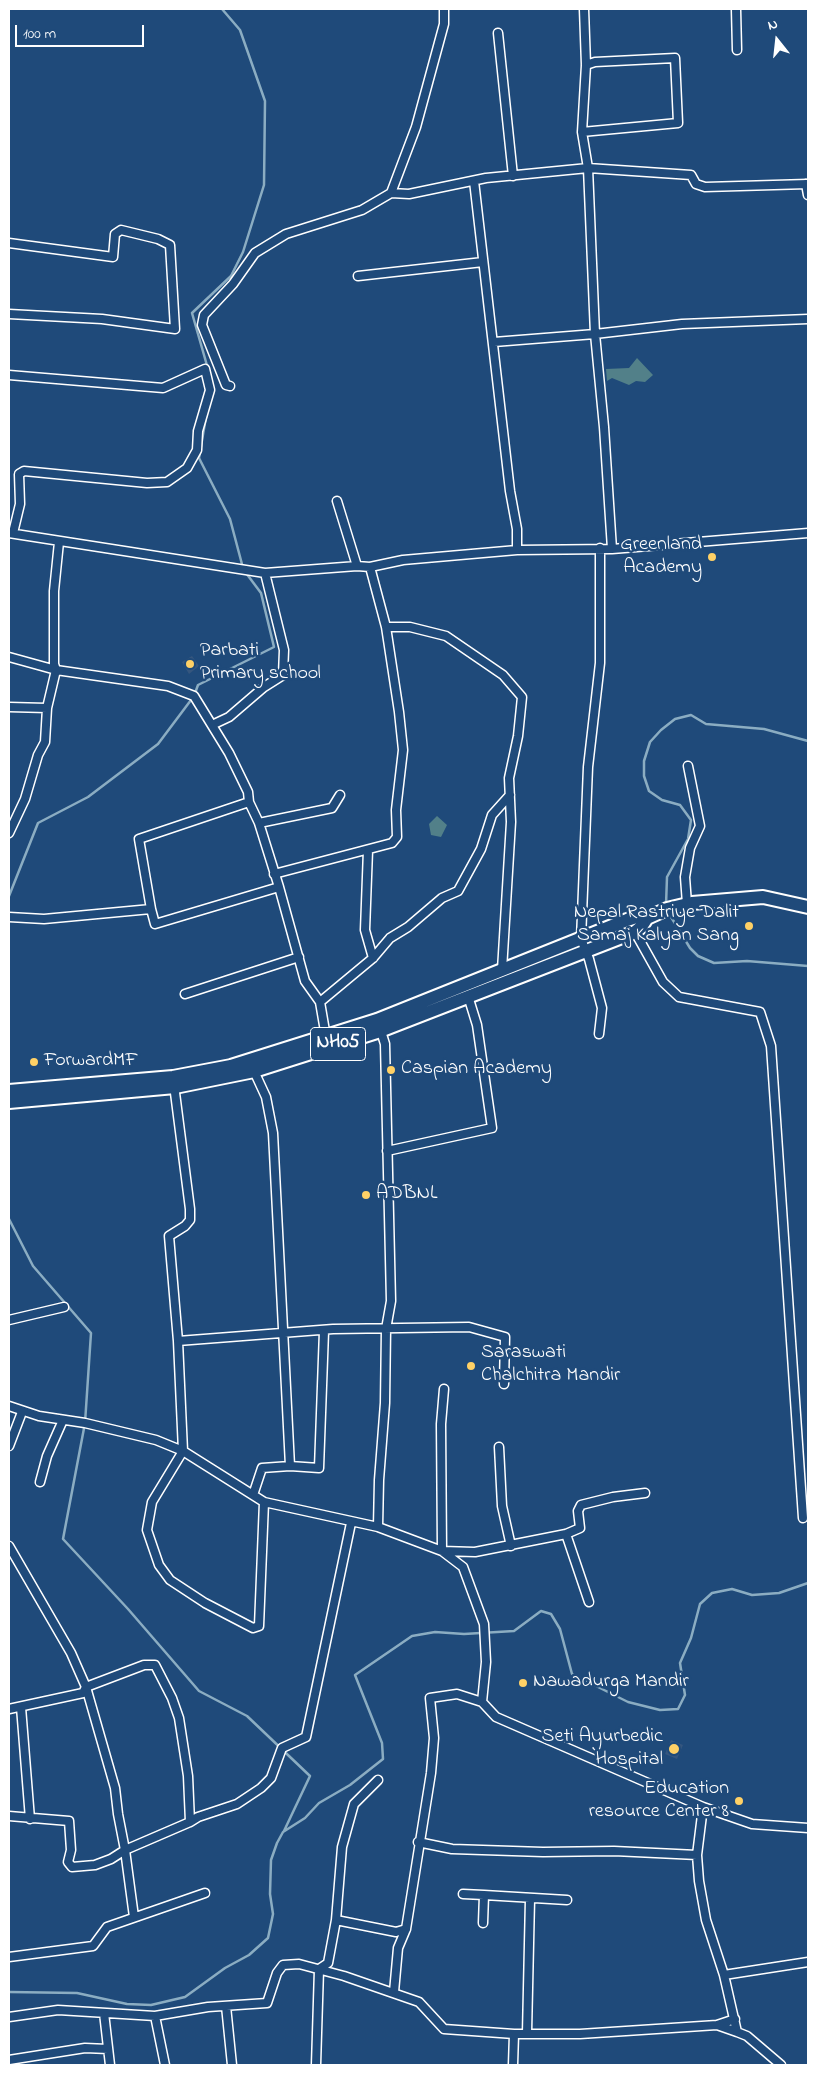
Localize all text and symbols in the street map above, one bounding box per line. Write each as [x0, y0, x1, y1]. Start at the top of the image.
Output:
text: N [765, 14, 780, 36]
scale bar [18, 15, 146, 47]
north arrow [752, 15, 802, 65]
text: 100 m [23, 23, 56, 45]
place label: Greenland Academy [620, 534, 702, 581]
marker: Greenland Academy [706, 551, 718, 563]
place label: Parbati Primary school [200, 640, 321, 687]
marker: Parbati Primary school [184, 658, 196, 670]
place label: Nepal Rastriye Dalit Samaj Kalyan Sang [574, 902, 739, 949]
marker: Nepal Rastriye Dalit Samaj Kalyan Sang [743, 920, 755, 932]
road number: NH05 [310, 1028, 366, 1060]
place label: ForwardMF [44, 1050, 138, 1074]
marker: ForwardMF [28, 1056, 40, 1068]
place label: Caspian Academy [401, 1058, 552, 1082]
marker: Caspian Academy [385, 1064, 397, 1076]
place label: ADBNL [376, 1183, 437, 1207]
marker: ADBNL [360, 1189, 372, 1201]
place label: Saraswati Chalchitra Mandir [481, 1342, 620, 1389]
marker: Saraswati Chalchitra Mandir [465, 1360, 477, 1372]
place label: Nawadurga Mandir [533, 1671, 689, 1695]
marker: Nawadurga Mandir [517, 1677, 529, 1689]
place label: Seti Ayurbedic Hospital [542, 1726, 663, 1773]
marker: Seti Ayurbedic Hospital [667, 1742, 681, 1756]
place label: Education resource Center 8 [589, 1778, 729, 1825]
marker: Education resource Center 8 [733, 1795, 745, 1807]

